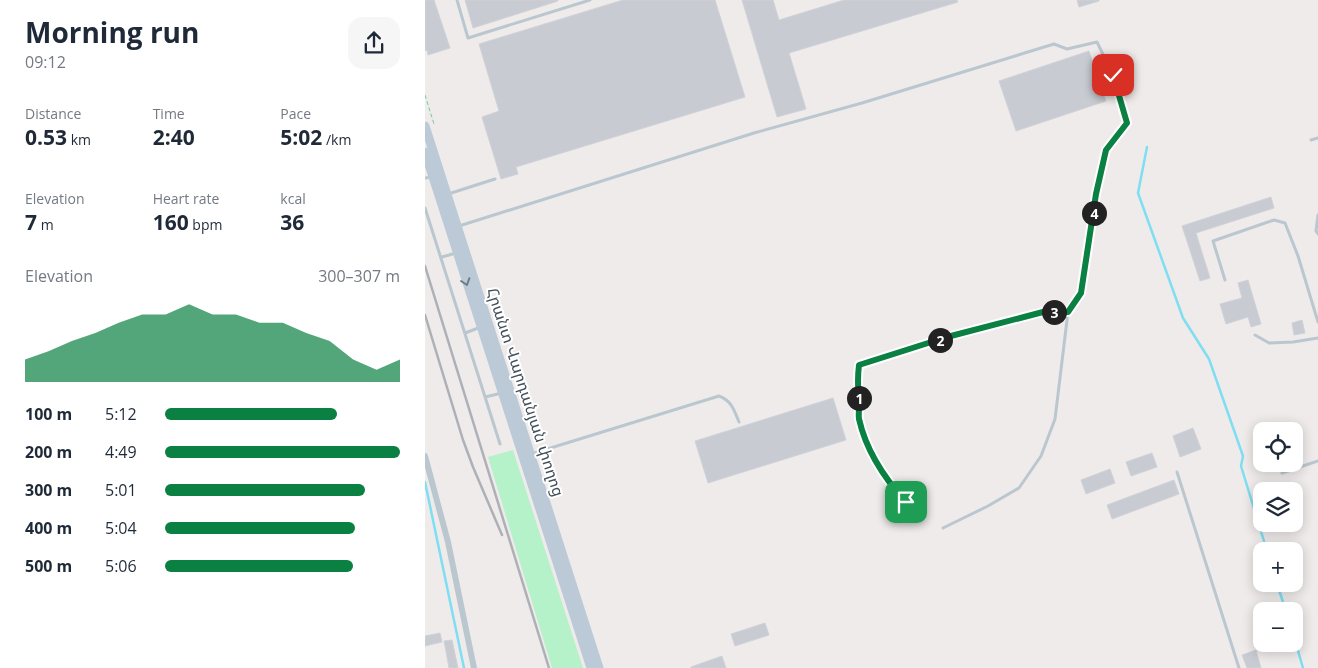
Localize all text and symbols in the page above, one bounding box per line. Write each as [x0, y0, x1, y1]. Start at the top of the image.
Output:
text: Morning run [25, 13, 199, 51]
button: share [348, 17, 400, 69]
text: 09:12 [25, 51, 66, 73]
pin [1092, 54, 1134, 96]
icon: check [1099, 61, 1127, 89]
text: Distance [25, 104, 81, 123]
text: Time [153, 104, 185, 123]
text: Pace [280, 104, 311, 123]
text: 0.53 [25, 123, 67, 151]
text: 2:40 [153, 123, 195, 151]
text: 5:02 [280, 123, 322, 151]
text: km [67, 130, 91, 149]
text: /km [322, 130, 351, 149]
text: Elevation [25, 189, 84, 208]
text: Heart rate [153, 189, 219, 208]
text: kcal [280, 189, 306, 208]
pin: 4 [1081, 200, 1107, 226]
text: 4 [1090, 204, 1099, 223]
text: 7 [25, 208, 37, 236]
text: 160 [153, 208, 189, 236]
text: 36 [280, 208, 304, 236]
text: m [37, 215, 54, 234]
text: bpm [189, 215, 222, 234]
text: Elevation [25, 265, 93, 287]
text: 300–307 m [318, 265, 400, 287]
one-way arrow [461, 277, 471, 286]
street label: Հրանտ Վարդանյան փողոց [482, 285, 570, 499]
pin: 3 [1041, 300, 1067, 324]
text: 3 [1050, 303, 1059, 322]
pin: 2 [927, 328, 953, 352]
text: 2 [936, 331, 945, 350]
pin: 1 [847, 386, 871, 410]
text: 1 [855, 389, 864, 408]
text: 100 m [25, 403, 72, 425]
text: 5:12 [105, 403, 137, 425]
map controls [1253, 422, 1303, 652]
button: locate [1253, 422, 1303, 472]
text: 200 m [25, 441, 72, 463]
text: 4:49 [105, 441, 137, 463]
text: 300 m [25, 479, 72, 501]
text: 5:01 [105, 479, 137, 501]
pin [885, 481, 927, 523]
button: layers [1253, 482, 1303, 532]
icon: arrive [892, 488, 920, 516]
text: 400 m [25, 517, 72, 539]
text: 5:04 [105, 517, 137, 539]
button: + [1253, 542, 1303, 592]
text: 500 m [25, 555, 72, 577]
text: 5:06 [105, 555, 137, 577]
button: − [1253, 602, 1303, 652]

